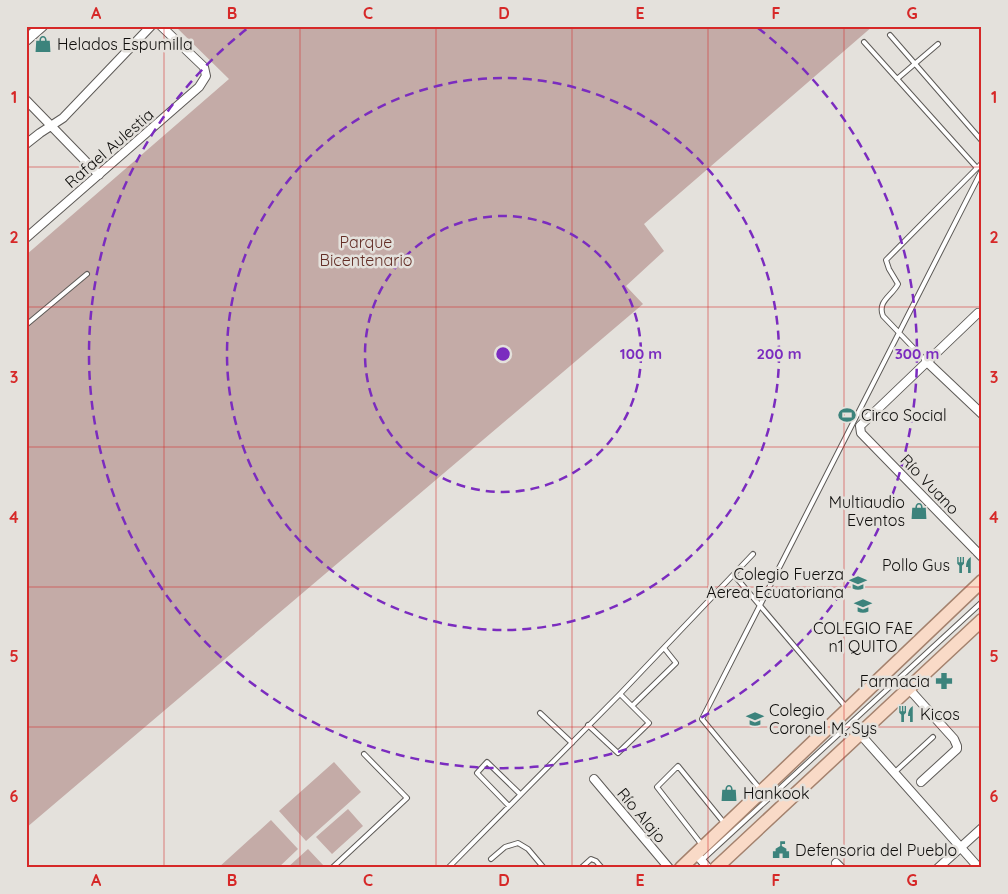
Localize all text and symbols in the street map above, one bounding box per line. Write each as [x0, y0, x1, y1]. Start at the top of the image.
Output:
text: A [91, 3, 102, 23]
text: B [227, 3, 237, 23]
text: C [363, 3, 373, 23]
text: D [498, 3, 510, 23]
text: E [635, 3, 645, 23]
text: F [772, 3, 781, 23]
text: G [906, 3, 918, 23]
shop icon: Helados Espumilla [33, 34, 53, 54]
place label: Helados Espumilla [57, 34, 193, 54]
text: 1 [11, 87, 17, 107]
text: 1 [991, 87, 997, 107]
street label: Rafael Aulestia [61, 104, 157, 192]
text: 2 [9, 227, 19, 247]
text: 2 [989, 227, 999, 247]
park label: Parque Bicentenario [320, 232, 413, 270]
text: 100 m [620, 344, 662, 363]
text: 200 m [757, 344, 802, 363]
text: 300 m [895, 344, 939, 363]
centre of rings [494, 345, 512, 363]
text: 3 [10, 367, 18, 387]
text: 3 [990, 367, 998, 387]
sports icon: Circo Social [837, 405, 857, 425]
place label: Circo Social [861, 405, 947, 425]
street label: Río Vuano [896, 450, 964, 518]
place label: Multiaudio Eventos [829, 492, 905, 530]
shop icon: Multiaudio Eventos [909, 501, 929, 521]
text: 4 [9, 507, 19, 527]
text: 4 [989, 507, 999, 527]
place label: Pollo Gus [882, 555, 950, 575]
restaurant icon: Pollo Gus [954, 555, 974, 575]
place label: Colegio Fuerza Aerea Ecuatoriana [706, 564, 844, 602]
school or university icon: Colegio Fuerza Aerea Ecuatoriana [848, 573, 868, 593]
school or university icon: COLEGIO FAE n1 QUITO [853, 596, 873, 616]
place label: COLEGIO FAE n1 QUITO [813, 618, 913, 656]
text: 5 [9, 646, 19, 666]
text: 5 [989, 646, 999, 666]
place label: Farmacia [860, 671, 930, 691]
pharmacy icon: Farmacia [934, 671, 954, 691]
place label: Colegio Coronel M, Sys [769, 700, 877, 738]
restaurant icon: Kicos [896, 704, 916, 724]
place label: Kicos [920, 704, 960, 724]
school or university icon: Colegio Coronel M, Sys [745, 709, 765, 729]
street label: Río Alajo [613, 783, 671, 847]
shop icon: Hankook [719, 783, 739, 803]
place label: Hankook [743, 783, 810, 803]
text: 6 [10, 786, 19, 806]
text: 6 [990, 786, 999, 806]
public building icon: Defensoria del Pueblo [771, 840, 791, 860]
place label: Defensoria del Pueblo [795, 840, 957, 860]
text: A [91, 870, 102, 890]
text: B [227, 870, 237, 890]
text: C [363, 870, 373, 890]
text: D [498, 870, 510, 890]
text: E [635, 870, 645, 890]
text: F [772, 870, 781, 890]
text: G [906, 870, 918, 890]

